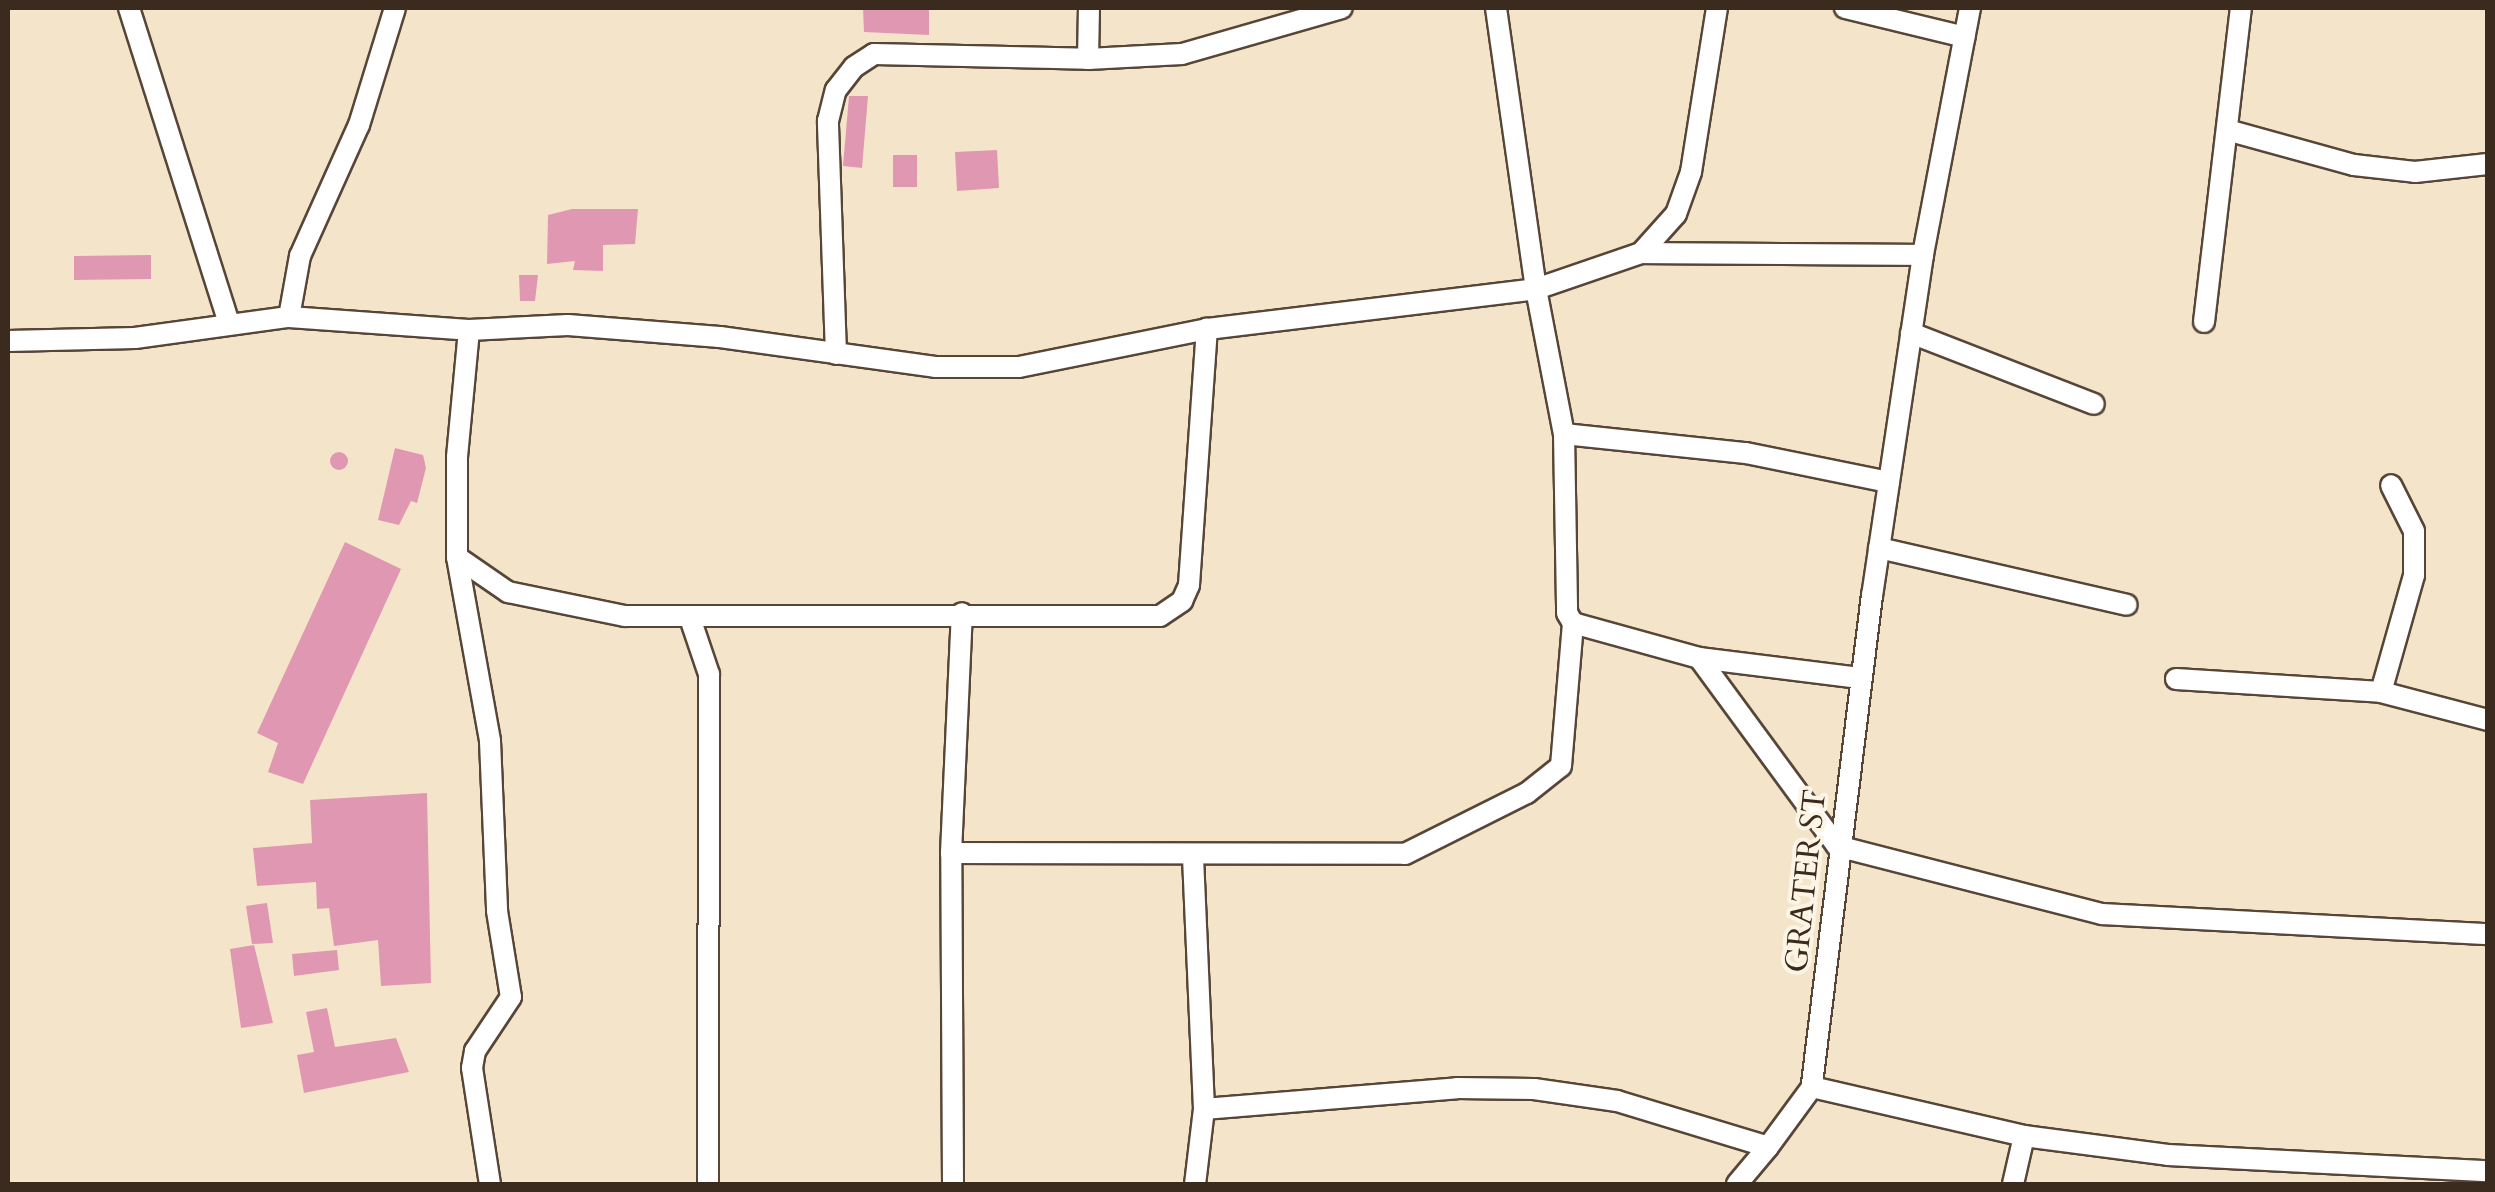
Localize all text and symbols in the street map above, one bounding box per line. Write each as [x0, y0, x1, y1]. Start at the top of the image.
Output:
street label: GRATER ST [1777, 788, 1835, 974]

